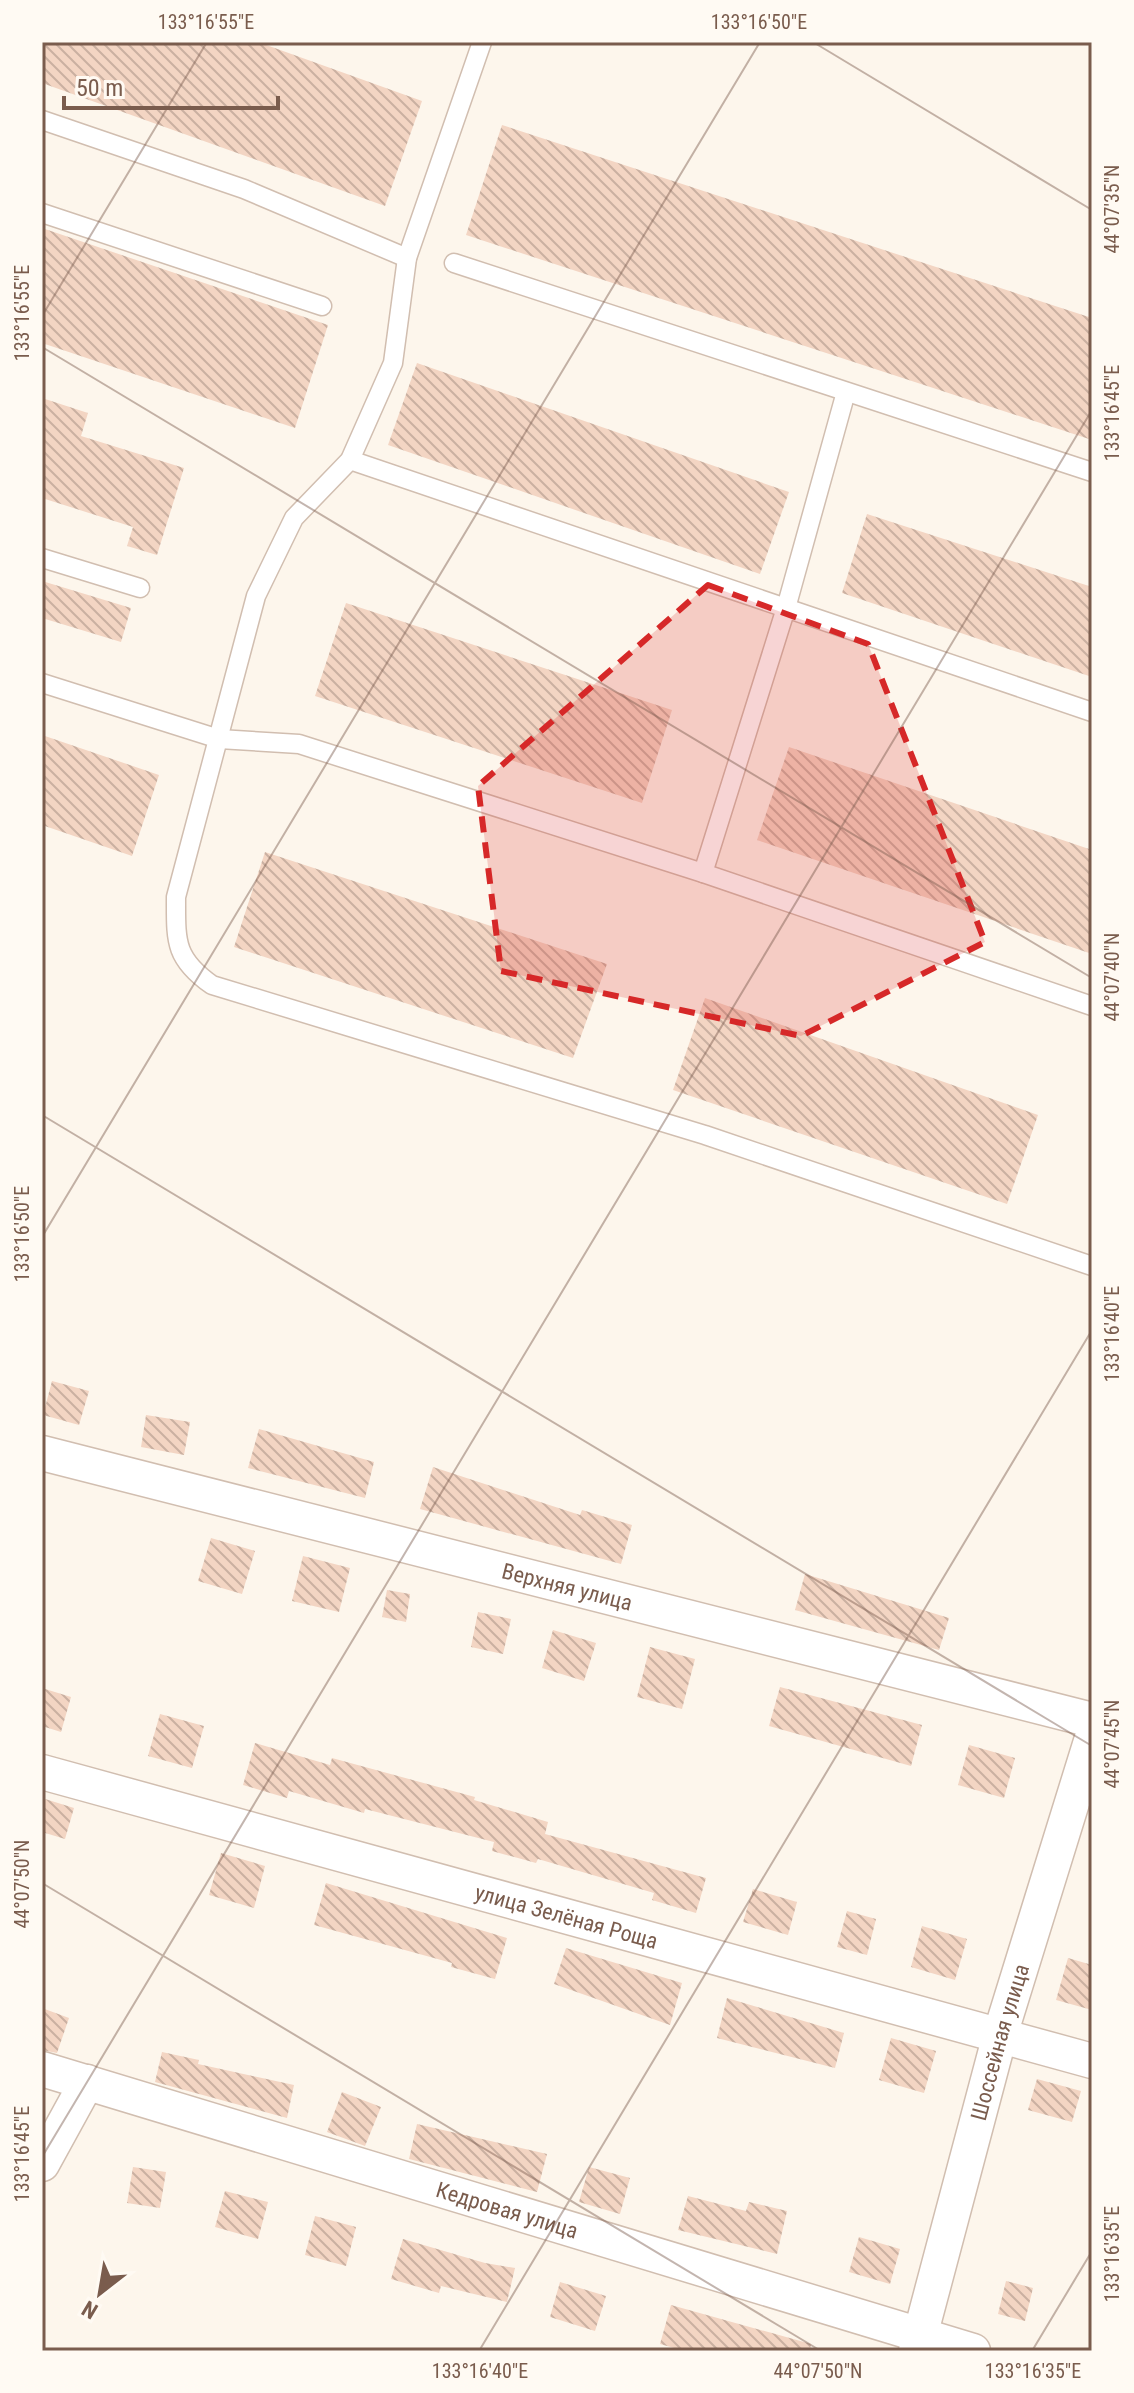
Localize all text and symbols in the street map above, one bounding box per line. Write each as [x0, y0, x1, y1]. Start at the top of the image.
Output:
text: 133°16'55"E [158, 10, 254, 34]
text: 133°16'50"E [711, 10, 807, 34]
scale bar [64, 60, 278, 110]
text: 50 m [76, 74, 123, 102]
text: 44°07'35"N [1100, 164, 1124, 254]
text: 133°16'55"E [10, 265, 34, 361]
text: 133°16'45"E [1100, 365, 1124, 461]
text: 44°07'40"N [1100, 932, 1124, 1022]
text: 133°16'50"E [10, 1186, 34, 1282]
text: 133°16'40"E [1100, 1286, 1124, 1382]
street label: Верхняя улица [499, 1558, 635, 1616]
text: 44°07'45"N [1100, 1699, 1124, 1789]
text: 44°07'50"N [10, 1839, 34, 1929]
street label: улица Зелёная Роща [472, 1880, 661, 1954]
street label: Шоссейная улица [966, 1961, 1034, 2123]
text: 133°16'45"E [10, 2106, 34, 2202]
street label: Кедровая улица [433, 2177, 581, 2244]
text: 133°16'35"E [1100, 2206, 1124, 2302]
north arrow [60, 2253, 140, 2333]
text: N [78, 2296, 102, 2324]
text: 133°16'40"E [432, 2359, 528, 2383]
text: 44°07'50"N [773, 2359, 863, 2383]
text: 133°16'35"E [985, 2359, 1081, 2383]

